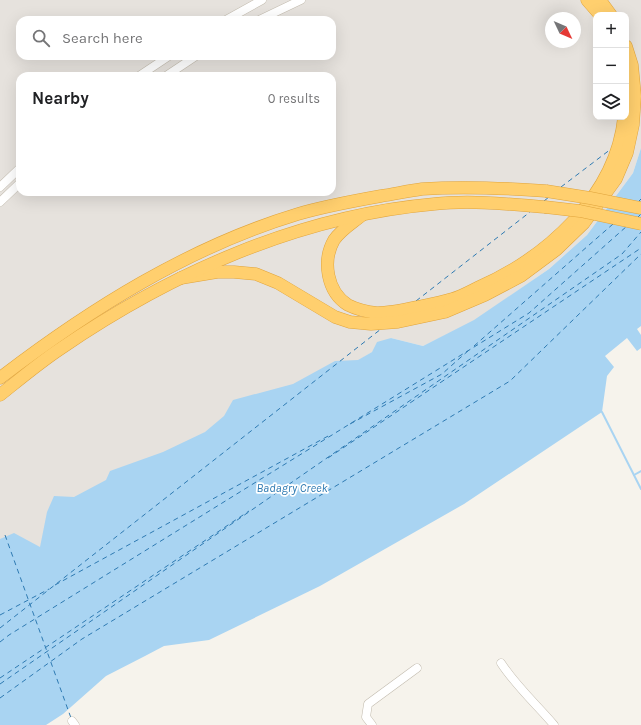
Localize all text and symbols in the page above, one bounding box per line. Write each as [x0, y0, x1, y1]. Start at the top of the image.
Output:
north arrow [545, 12, 581, 48]
map controls [593, 12, 629, 120]
button: + [593, 12, 629, 48]
search box [16, 16, 336, 60]
icon: search [30, 27, 52, 49]
text: Search here [62, 29, 143, 47]
button: − [593, 48, 629, 84]
button: layers [593, 84, 629, 120]
text: Nearby [32, 88, 89, 108]
text: 0 results [268, 91, 320, 106]
water label: Badagry Creek [256, 481, 328, 495]

